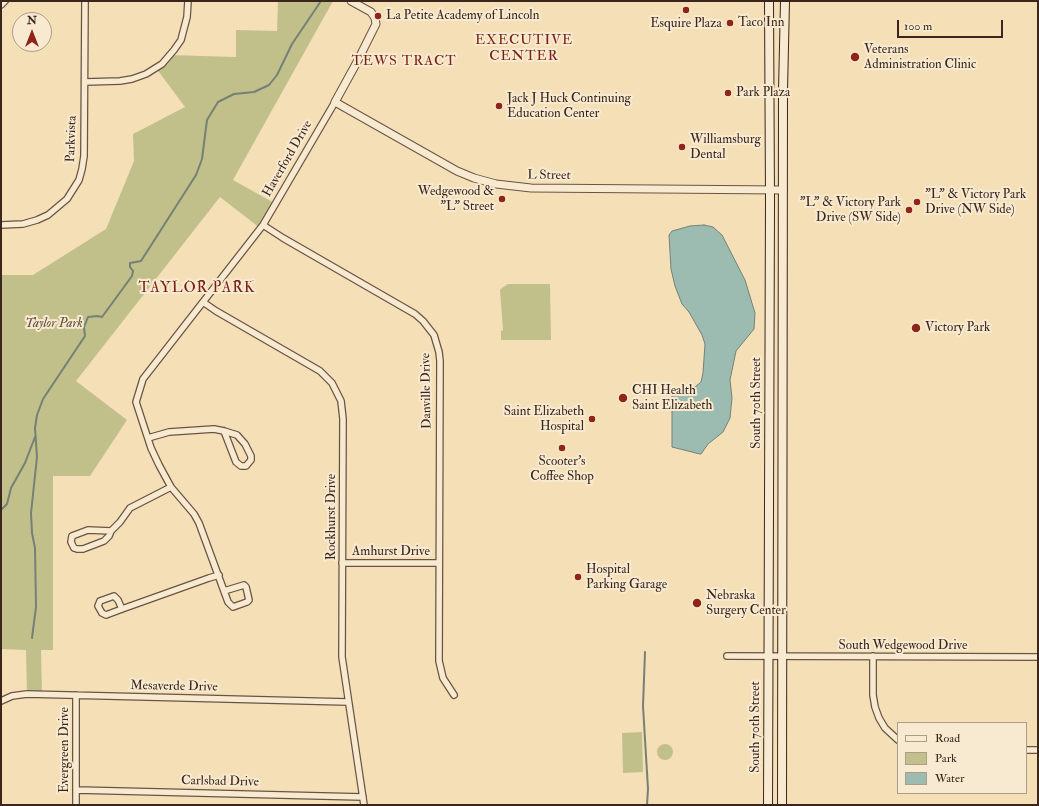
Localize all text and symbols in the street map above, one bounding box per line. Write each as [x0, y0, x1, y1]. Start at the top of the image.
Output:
marker: Esquire Plaza [681, 5, 691, 15]
place label: La Petite Academy of Lincoln [386, 8, 539, 24]
marker: La Petite Academy of Lincoln [373, 11, 383, 21]
north arrow [12, 12, 52, 52]
scale bar [899, 12, 1005, 38]
text: N [27, 14, 37, 27]
place label: Taco Inn [738, 15, 784, 31]
place label: Esquire Plaza [650, 16, 722, 32]
marker: Taco Inn [725, 18, 735, 28]
text: 100 m [904, 19, 932, 34]
district label: EXECUTIVE CENTER [475, 33, 573, 66]
place label: Veterans Administration Clinic [864, 42, 976, 73]
marker: Veterans Administration Clinic [849, 51, 861, 63]
district label: TEWS TRACT [351, 54, 457, 70]
place label: Park Plaza [736, 85, 790, 101]
marker: Park Plaza [723, 88, 733, 98]
place label: Jack J Huck Continuing Education Center [507, 91, 631, 122]
marker: Jack J Huck Continuing Education Center [494, 101, 504, 111]
street label: Parkvista [63, 115, 81, 163]
street label: Haverford Drive [260, 118, 316, 200]
place label: Williamsburg Dental [690, 132, 761, 163]
marker: Williamsburg Dental [677, 142, 687, 152]
street label: L Street [527, 168, 571, 184]
place label: Wedgewood & "L" Street [418, 184, 494, 215]
place label: "L" & Victory Park Drive (NW Side) [925, 187, 1026, 218]
marker: Wedgewood & "L" Street [497, 194, 507, 204]
place label: "L" & Victory Park Drive (SW Side) [800, 195, 901, 226]
marker: "L" & Victory Park Drive (NW Side) [912, 197, 922, 207]
marker: "L" & Victory Park Drive (SW Side) [904, 205, 914, 215]
district label: TAYLOR PARK [138, 280, 256, 298]
park label: Taylor Park [25, 316, 83, 332]
place label: Victory Park [925, 320, 990, 336]
marker: Victory Park [910, 322, 922, 334]
street label: Danville Drive [419, 353, 435, 429]
street label: South 70th Street [749, 357, 765, 449]
place label: CHI Health Saint Elizabeth [632, 383, 712, 414]
marker: CHI Health Saint Elizabeth [617, 392, 629, 404]
place label: Saint Elizabeth Hospital [504, 404, 584, 435]
marker: Saint Elizabeth Hospital [587, 414, 597, 424]
marker: Scooter's Coffee Shop [557, 443, 567, 453]
place label: Scooter's Coffee Shop [530, 454, 594, 485]
street label: Rockhurst Drive [324, 474, 340, 560]
street label: Amhurst Drive [352, 544, 430, 560]
place label: Hospital Parking Garage [586, 562, 667, 593]
marker: Hospital Parking Garage [573, 572, 583, 582]
place label: Nebraska Surgery Center [706, 588, 786, 619]
marker: Nebraska Surgery Center [691, 597, 703, 609]
street label: South Wedgewood Drive [838, 638, 968, 654]
street label: Mesaverde Drive [130, 678, 218, 696]
street label: South 70th Street [748, 681, 764, 773]
street label: Evergreen Drive [57, 707, 73, 793]
legend [897, 722, 1027, 794]
text: Road [935, 731, 960, 746]
text: Park [935, 751, 957, 766]
text: Water [935, 771, 964, 786]
street label: Carlsbad Drive [181, 774, 259, 790]

